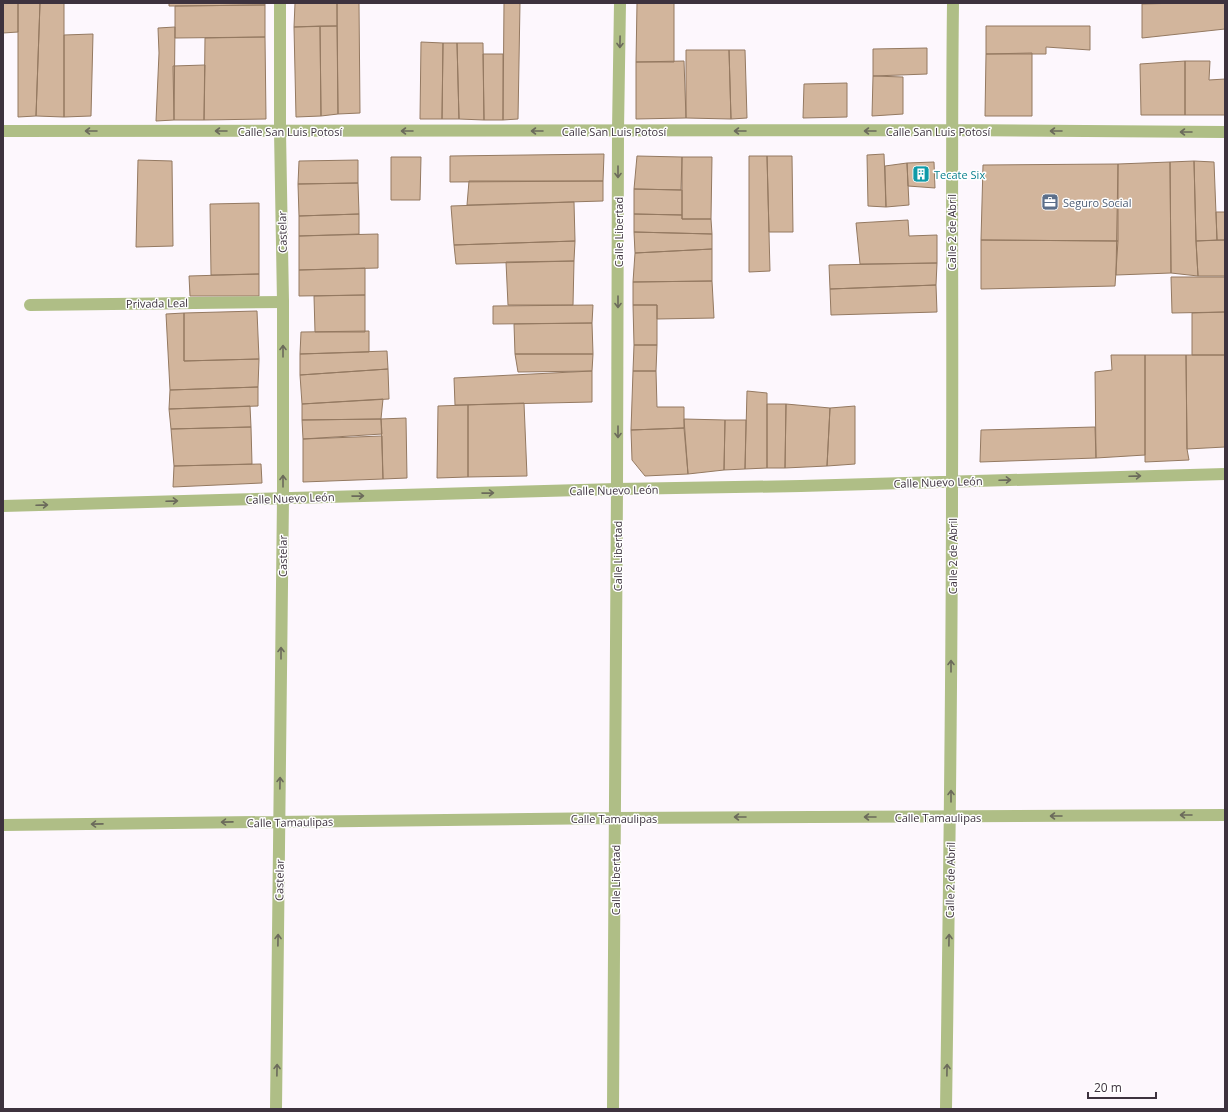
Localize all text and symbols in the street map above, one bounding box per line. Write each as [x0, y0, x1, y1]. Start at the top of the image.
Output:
one-way arrow [616, 35, 624, 48]
street label: Calle San Luis Potosí [238, 124, 342, 139]
street label: Calle San Luis Potosí [562, 124, 666, 139]
street label: Calle San Luis Potosí [886, 124, 990, 139]
one-way arrow [85, 127, 98, 135]
one-way arrow [215, 127, 228, 135]
one-way arrow [401, 127, 414, 135]
one-way arrow [531, 127, 544, 134]
one-way arrow [734, 127, 747, 135]
one-way arrow [864, 127, 877, 135]
one-way arrow [1050, 127, 1063, 135]
one-way arrow [1180, 128, 1193, 136]
building icon: Tecate Six [911, 164, 931, 184]
one-way arrow [614, 165, 622, 178]
place label: Tecate Six [934, 167, 985, 182]
office icon: Seguro Social [1040, 192, 1060, 212]
street label: Calle 2 de Abril [944, 194, 959, 270]
place label: Seguro Social [1063, 195, 1131, 210]
street label: Calle Libertad [611, 197, 626, 267]
street label: Castelar [274, 210, 290, 253]
street label: Privada Leal [126, 295, 188, 311]
one-way arrow [614, 295, 622, 308]
one-way arrow [279, 345, 287, 358]
one-way arrow [614, 425, 622, 438]
one-way arrow [1128, 472, 1141, 480]
street label: Calle Nuevo León [893, 473, 983, 491]
one-way arrow [279, 475, 287, 488]
one-way arrow [998, 476, 1011, 483]
street label: Calle Nuevo León [569, 482, 659, 498]
street label: Calle Nuevo León [245, 489, 335, 507]
one-way arrow [481, 489, 494, 496]
one-way arrow [351, 492, 364, 500]
one-way arrow [165, 497, 178, 505]
one-way arrow [35, 501, 48, 509]
street label: Calle 2 de Abril [945, 518, 960, 594]
street label: Calle Libertad [610, 521, 625, 591]
street label: Castelar [275, 535, 290, 577]
one-way arrow [277, 647, 285, 660]
one-way arrow [947, 660, 955, 673]
one-way arrow [276, 777, 284, 790]
one-way arrow [947, 790, 955, 803]
street label: Calle Tamaulipas [895, 810, 981, 825]
street label: Calle Tamaulipas [571, 811, 657, 826]
one-way arrow [1180, 811, 1193, 819]
one-way arrow [1050, 812, 1063, 820]
one-way arrow [734, 813, 747, 821]
one-way arrow [864, 813, 877, 821]
street label: Calle Tamaulipas [247, 814, 333, 830]
one-way arrow [221, 818, 234, 826]
one-way arrow [91, 820, 104, 828]
street label: Calle 2 de Abril [942, 842, 958, 918]
street label: Calle Libertad [608, 845, 623, 915]
street label: Castelar [271, 858, 287, 901]
one-way arrow [274, 934, 282, 947]
one-way arrow [945, 934, 953, 947]
one-way arrow [273, 1064, 281, 1077]
one-way arrow [943, 1064, 951, 1077]
scale bar [1088, 1074, 1156, 1100]
text: 20 m [1094, 1079, 1122, 1096]

